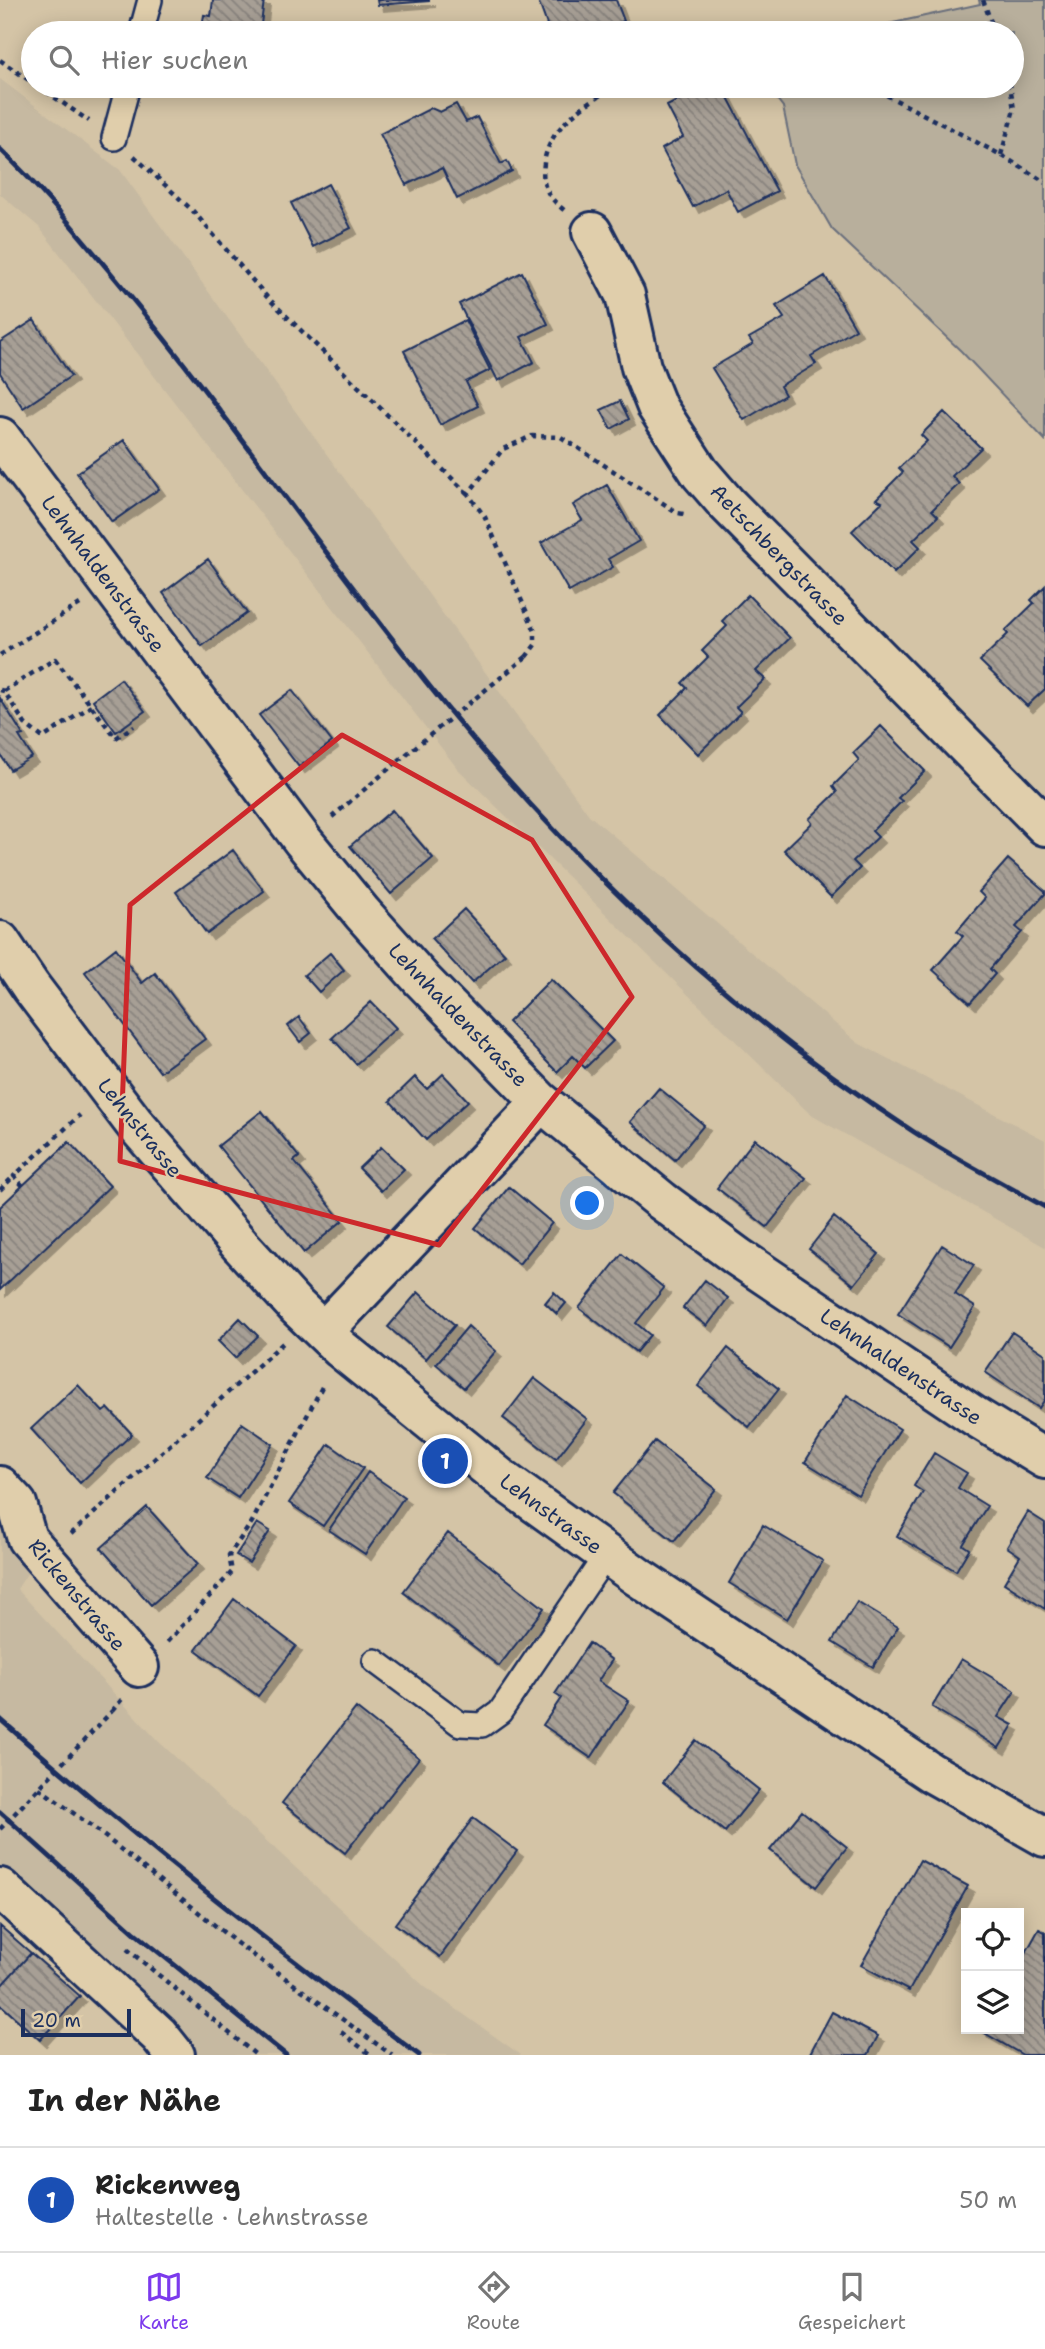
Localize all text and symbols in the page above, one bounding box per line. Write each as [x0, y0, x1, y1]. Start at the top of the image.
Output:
search box [21, 21, 1024, 98]
icon: search [45, 41, 83, 79]
text: Hier suchen [101, 42, 248, 77]
street label: Aetschbergstrasse [704, 478, 854, 632]
street label: Lehnhaldenstrasse [35, 490, 171, 658]
street label: Lehnhaldenstrasse [382, 937, 534, 1093]
street label: Lehnstrasse [91, 1072, 189, 1184]
your location [570, 1186, 604, 1220]
street label: Lehnhaldenstrasse [814, 1302, 988, 1432]
pin: 1 [422, 1435, 468, 1487]
street label: Lehnstrasse [494, 1467, 608, 1561]
street label: Rickenstrasse [22, 1533, 132, 1657]
map controls [961, 1908, 1024, 2034]
button: locate [961, 1908, 1024, 1971]
button: layers [961, 1971, 1024, 2034]
scale bar [21, 2006, 131, 2038]
text: 20 m [32, 2008, 81, 2033]
text: In der Nähe [28, 2080, 221, 2121]
text: Rickenweg [95, 2167, 240, 2202]
text: 1 [46, 2185, 56, 2215]
text: 50 m [959, 2185, 1017, 2215]
text: Haltestelle · Lehnstrasse [95, 2202, 369, 2232]
tab: Karte [139, 2268, 189, 2335]
tab: Route [467, 2268, 520, 2335]
tab: Gespeichert [798, 2268, 906, 2335]

